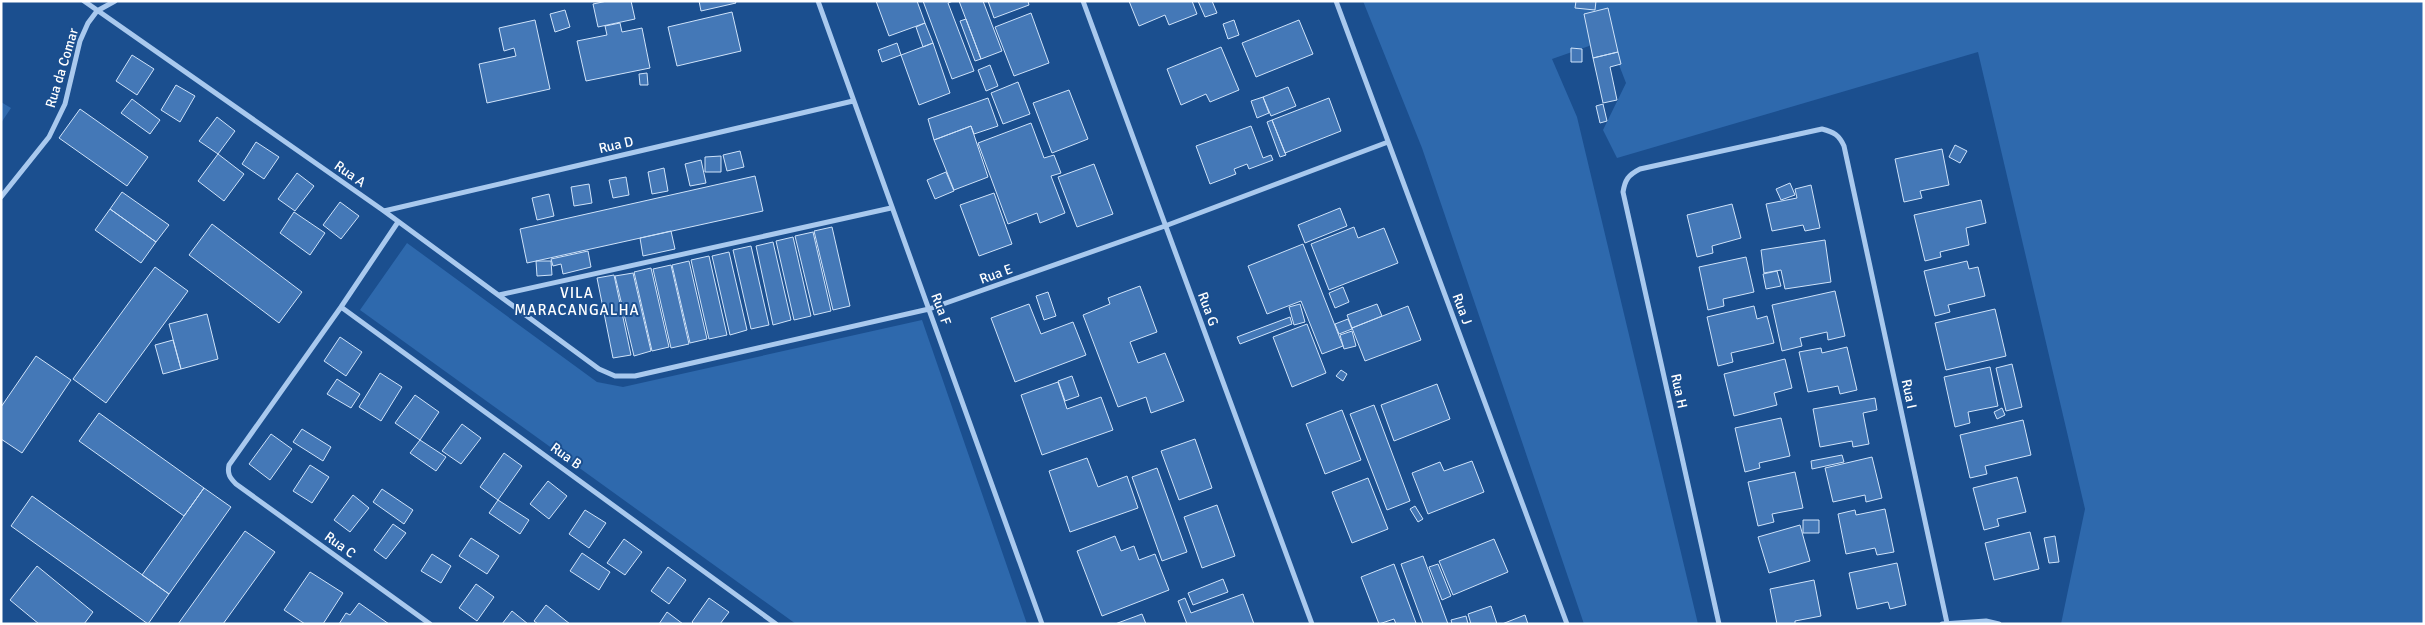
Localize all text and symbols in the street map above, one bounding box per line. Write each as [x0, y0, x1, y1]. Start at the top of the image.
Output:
street label: Rua da Comar [42, 25, 82, 110]
street label: Rua D [597, 133, 635, 157]
street label: Rua A [331, 157, 369, 191]
street label: Rua E [977, 260, 1015, 288]
district label: VILA MARACANGALHA [514, 284, 640, 319]
street label: Rua F [927, 290, 955, 328]
street label: Rua G [1194, 290, 1222, 328]
street label: Rua J [1449, 291, 1475, 327]
street label: Rua H [1667, 372, 1691, 410]
street label: Rua I [1898, 378, 1920, 410]
street label: Rua B [547, 439, 585, 473]
street label: Rua C [321, 528, 359, 562]

